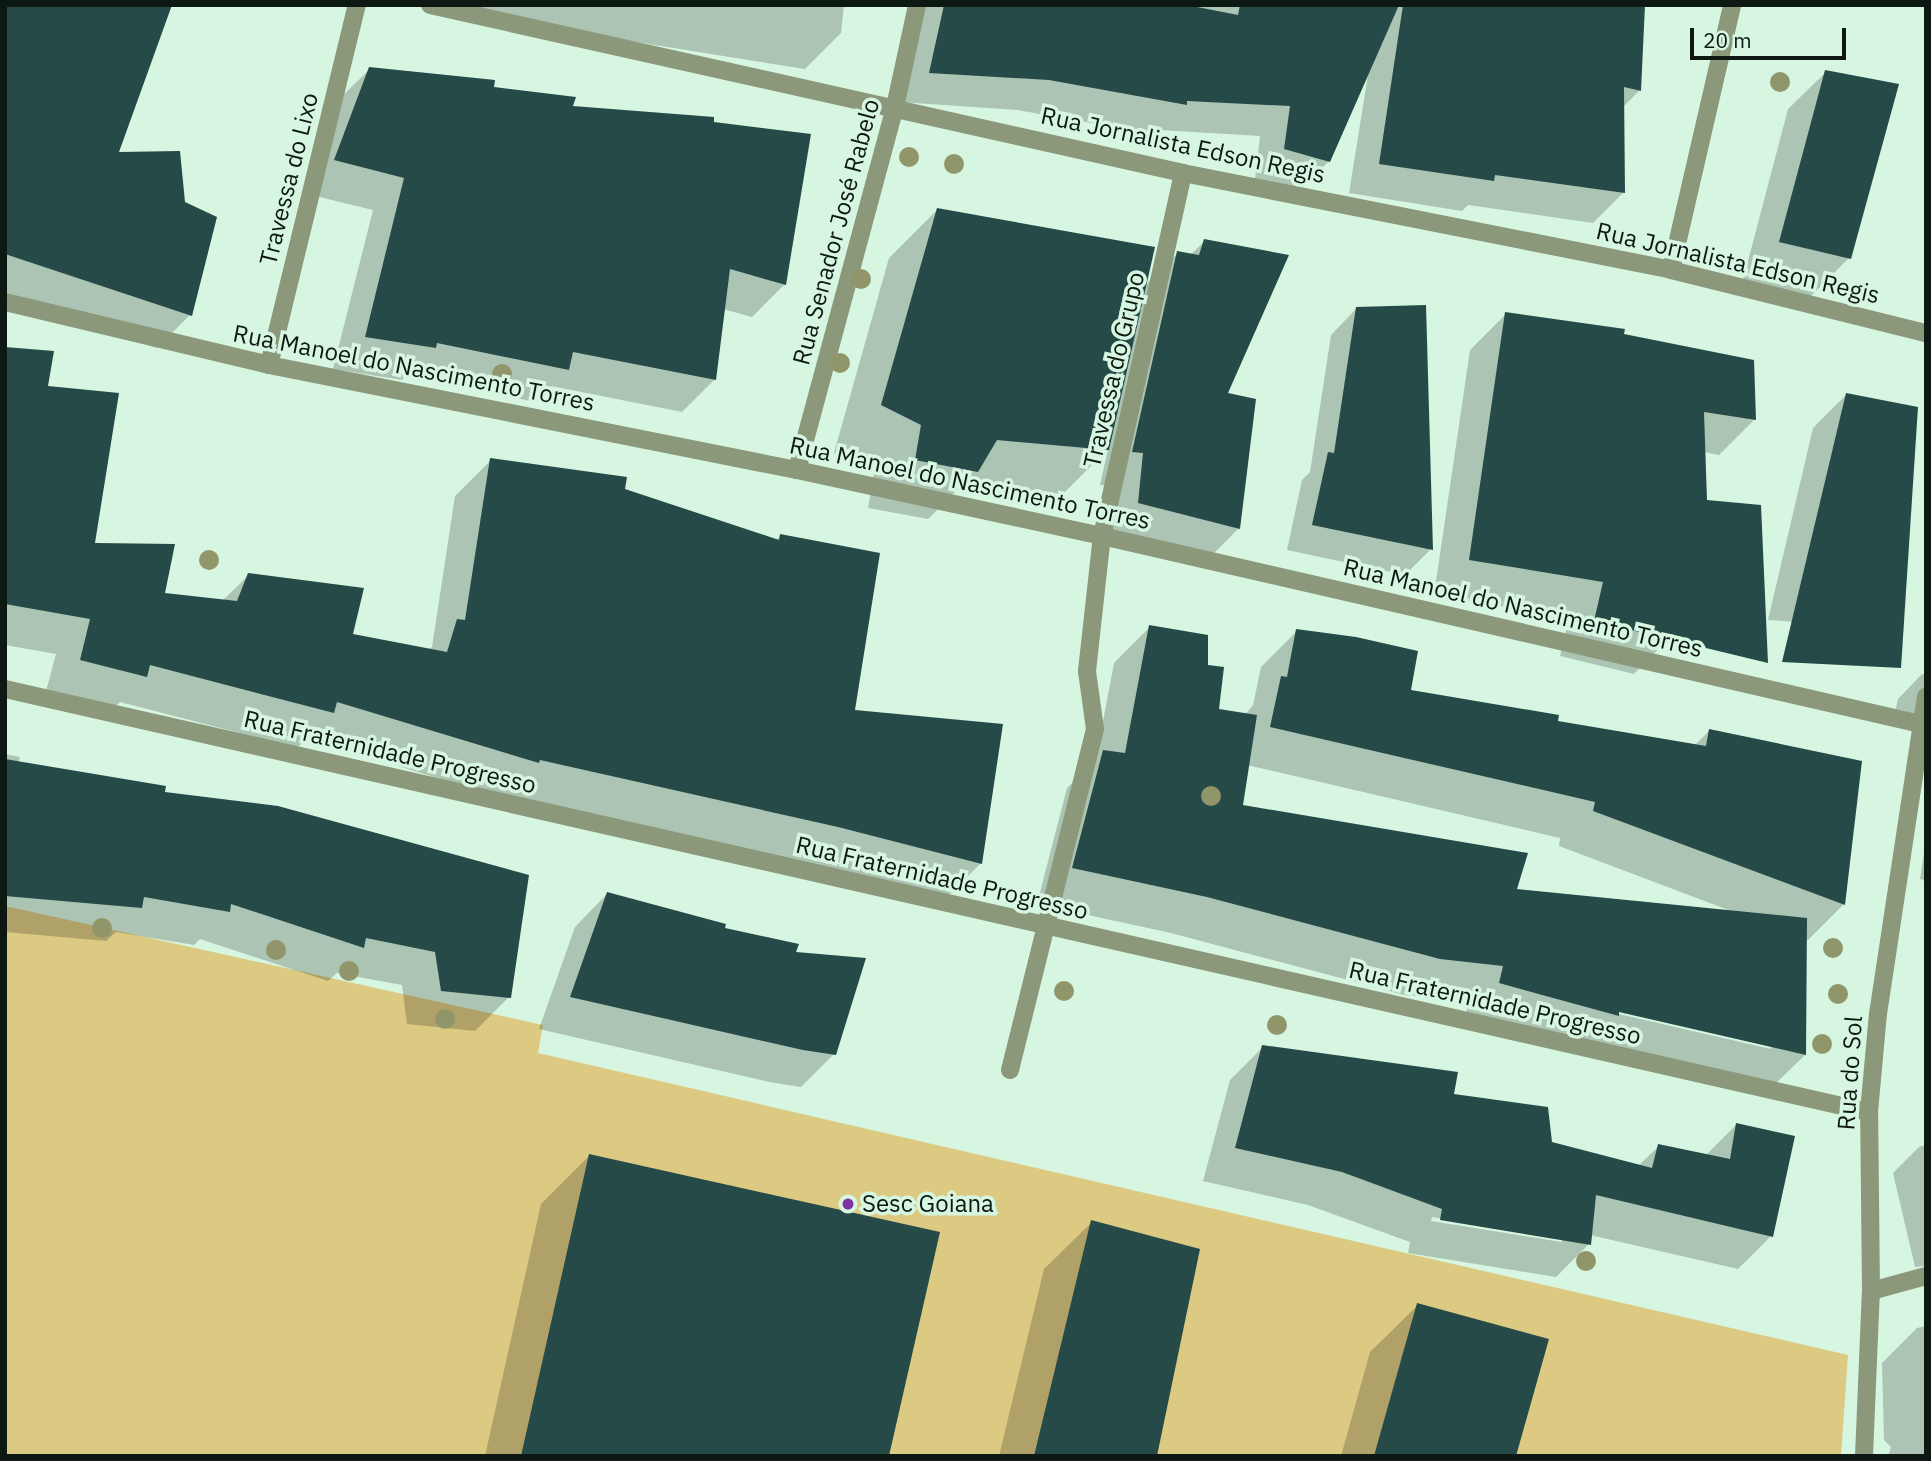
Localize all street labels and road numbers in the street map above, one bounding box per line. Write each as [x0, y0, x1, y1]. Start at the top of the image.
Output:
street label: Travessa do Lixo [254, 90, 324, 268]
street label: Rua Senador José Rabelo [787, 96, 885, 368]
street label: Rua Jornalista Edson Regis [1038, 101, 1328, 189]
street label: Rua Jornalista Edson Regis [1593, 216, 1883, 310]
street label: Travessa do Grupo [1077, 269, 1151, 471]
street label: Rua Manoel do Nascimento Torres [231, 319, 597, 417]
street label: Rua Manoel do Nascimento Torres [787, 431, 1153, 535]
street label: Rua Manoel do Nascimento Torres [1341, 553, 1705, 663]
street label: Rua Fraternidade Progresso [241, 704, 539, 800]
street label: Rua Fraternidade Progresso [793, 830, 1091, 926]
street label: Rua Fraternidade Progresso [1346, 955, 1644, 1051]
street label: Rua do Sol [1832, 1015, 1868, 1131]

